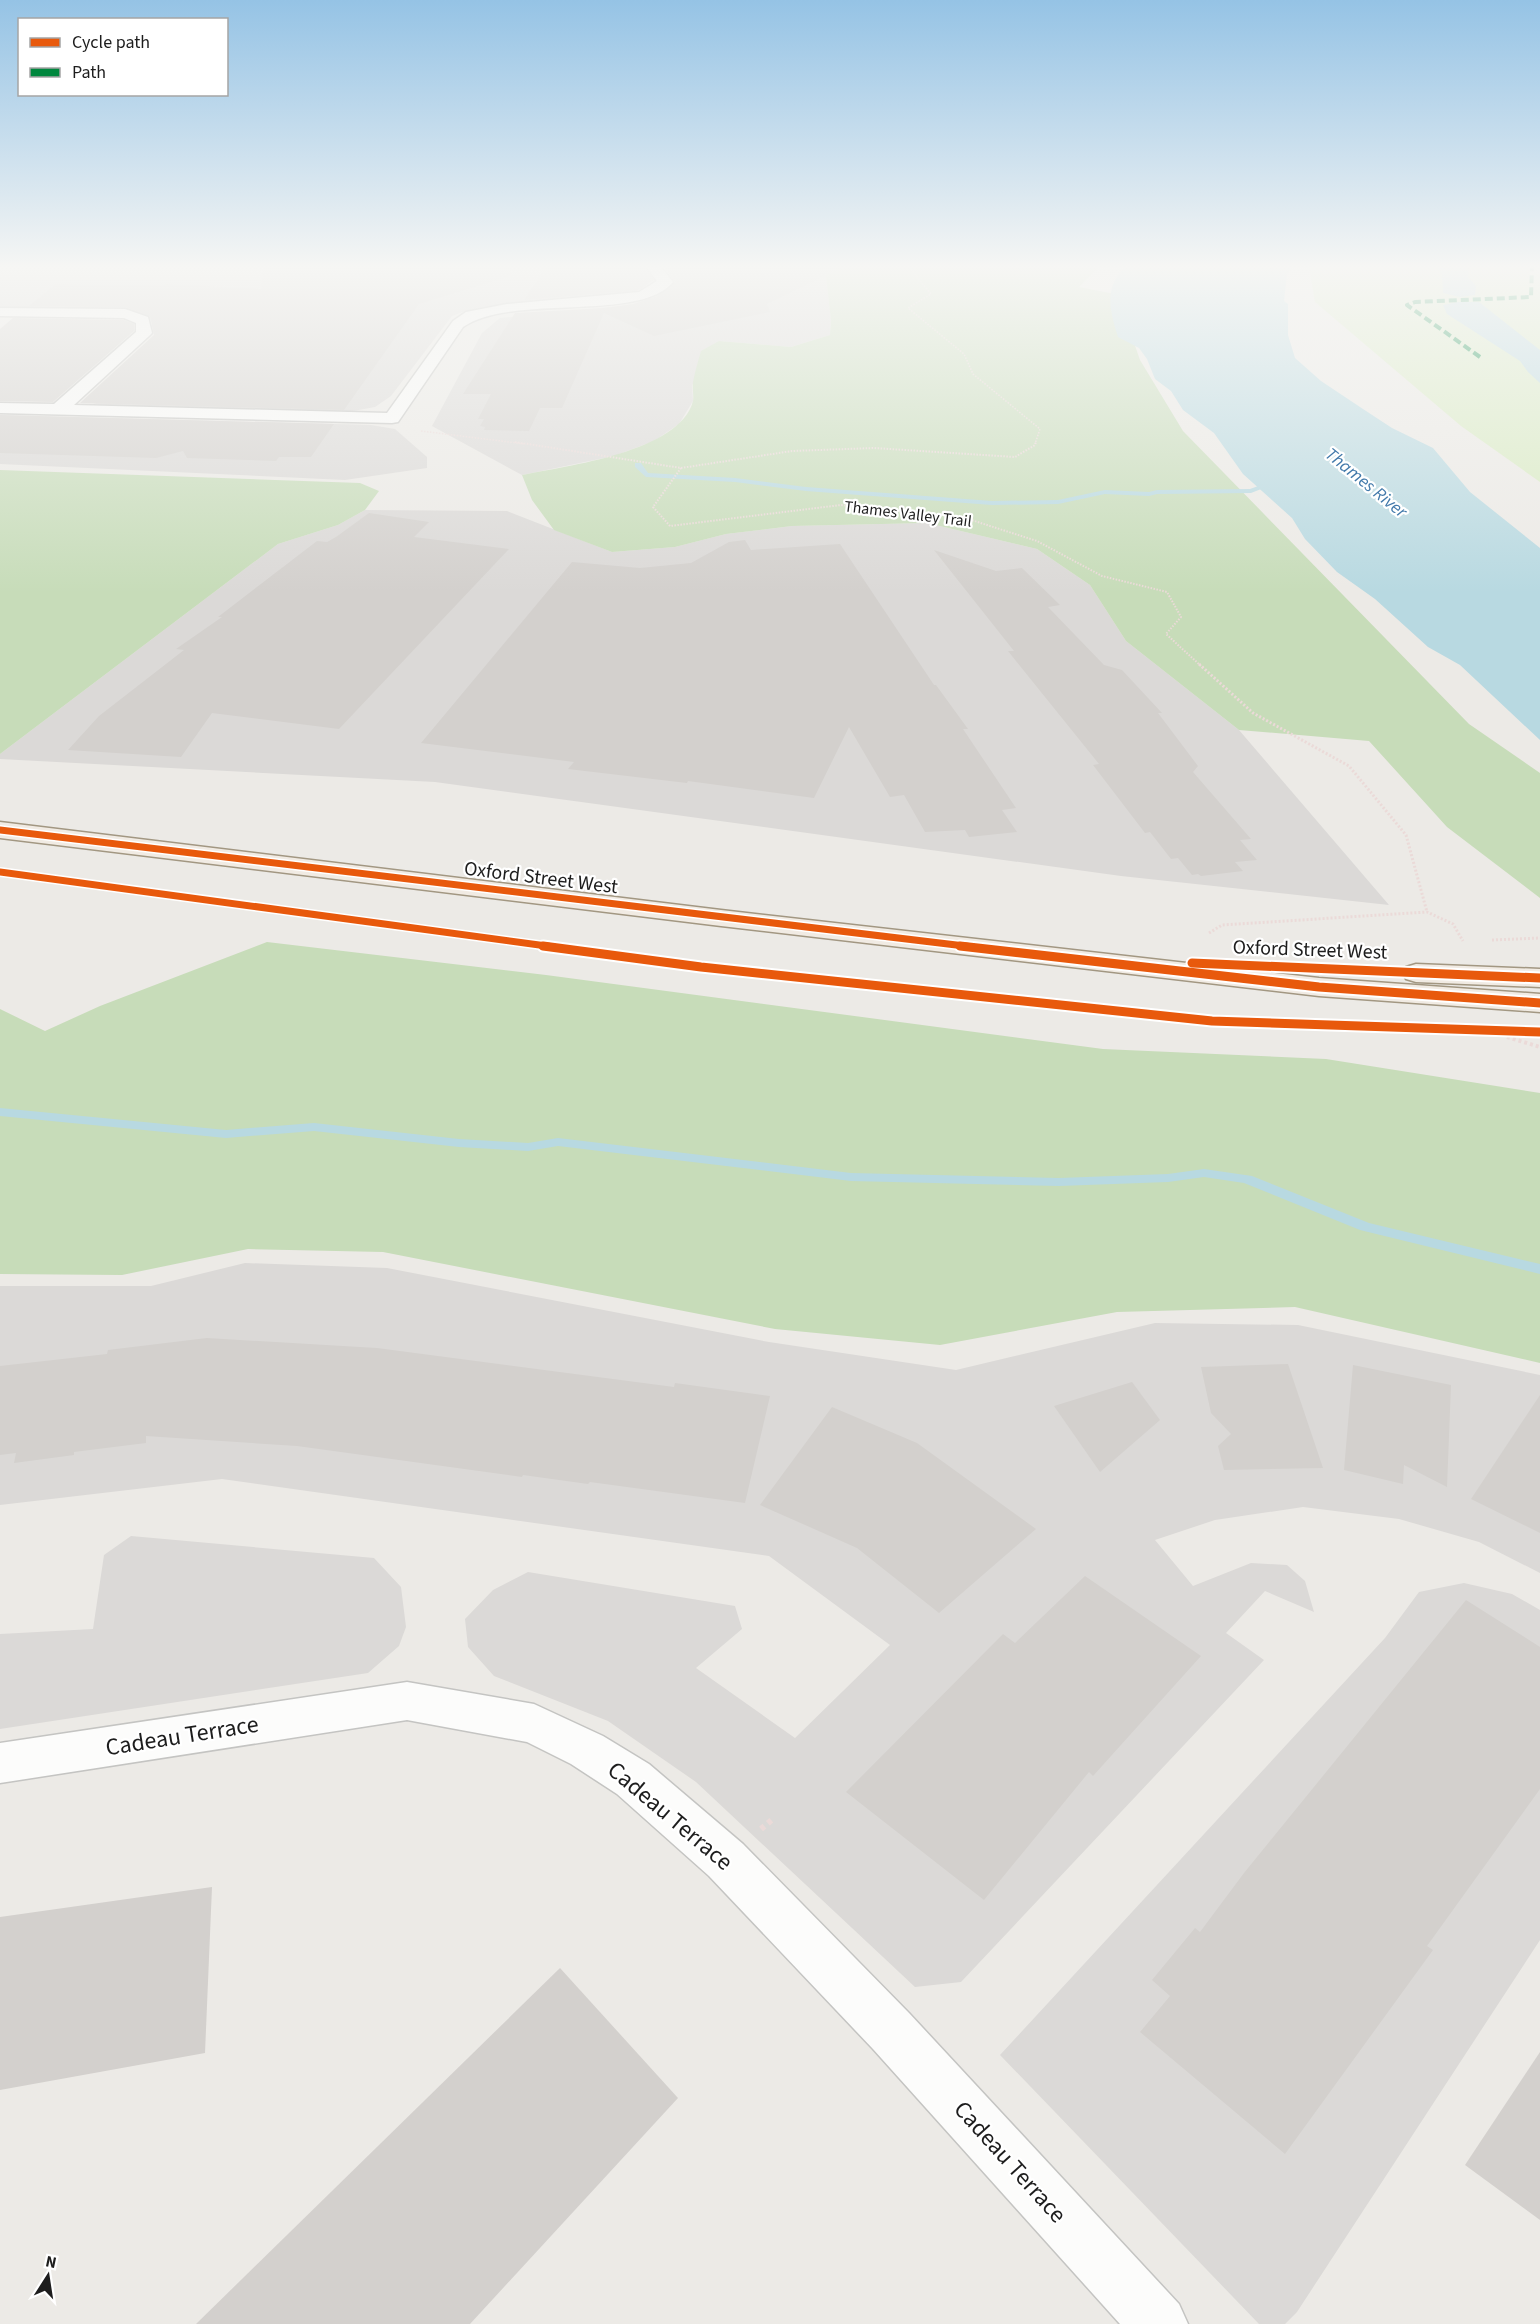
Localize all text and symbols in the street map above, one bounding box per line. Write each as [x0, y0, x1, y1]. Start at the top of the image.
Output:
legend [18, 18, 228, 96]
text: Cycle path [72, 30, 150, 55]
text: Path [72, 60, 106, 85]
water label: Thames River [1320, 442, 1413, 524]
street label: Thames Valley Trail [843, 495, 973, 533]
street label: Oxford Street West [463, 855, 620, 901]
street label: Oxford Street West [1232, 933, 1388, 967]
street label: Cadeau Terrace [103, 1707, 261, 1765]
street label: Cadeau Terrace [600, 1753, 740, 1879]
street label: Cadeau Terrace [945, 2093, 1075, 2231]
north arrow [18, 2246, 78, 2306]
text: N [43, 2250, 58, 2274]

